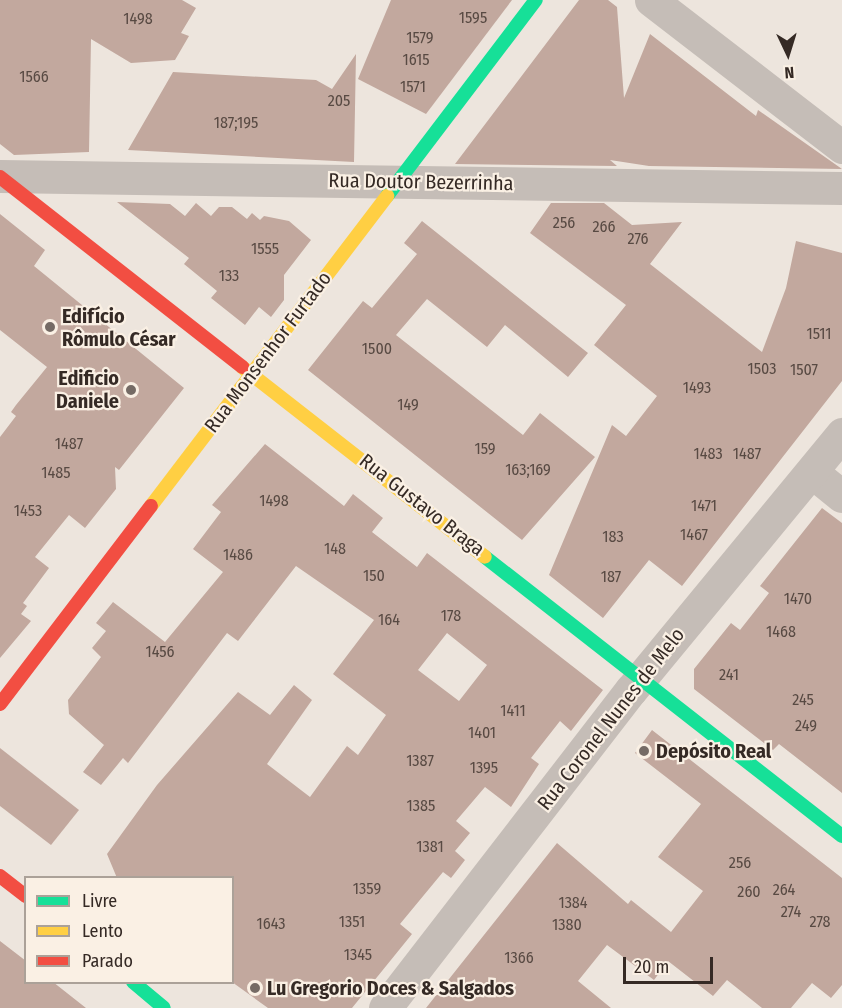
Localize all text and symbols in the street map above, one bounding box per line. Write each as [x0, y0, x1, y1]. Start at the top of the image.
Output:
house number: 1595 [459, 8, 487, 28]
house number: 1498 [123, 9, 153, 29]
north arrow [758, 24, 818, 84]
house number: 1579 [406, 28, 434, 48]
house number: 1615 [402, 50, 430, 70]
text: N [784, 63, 795, 82]
house number: 1566 [19, 67, 49, 87]
house number: 1571 [400, 77, 426, 97]
house number: 205 [328, 91, 350, 111]
house number: 187;195 [214, 113, 258, 133]
street label: Rua Doutor Bezerrinha [328, 168, 514, 196]
house number: 256 [553, 213, 575, 233]
house number: 266 [593, 217, 615, 237]
house number: 276 [628, 229, 648, 249]
house number: 1555 [251, 239, 279, 259]
house number: 133 [219, 266, 239, 286]
street label: Rua Monsenhor Furtado [200, 267, 336, 437]
place label: Edifício Rômulo César [62, 304, 176, 351]
marker: Edifício Rômulo César [43, 320, 57, 334]
house number: 1511 [806, 324, 832, 344]
house number: 1500 [362, 339, 392, 359]
house number: 1503 [748, 359, 776, 379]
house number: 1507 [790, 360, 818, 380]
place label: Edificio Daniele [56, 366, 119, 413]
house number: 1493 [683, 378, 711, 398]
marker: Edificio Daniele [124, 383, 138, 397]
house number: 149 [397, 395, 419, 415]
house number: 1487 [55, 434, 83, 454]
house number: 159 [474, 439, 496, 459]
house number: 1483 [693, 444, 723, 464]
house number: 1487 [733, 444, 761, 464]
street label: Rua Gustavo Braga [355, 449, 489, 561]
house number: 163;169 [505, 460, 551, 480]
house number: 1485 [41, 463, 71, 483]
house number: 1498 [259, 491, 289, 511]
house number: 1471 [691, 496, 717, 516]
house number: 1453 [14, 501, 42, 521]
house number: 1467 [680, 525, 708, 545]
house number: 183 [602, 527, 624, 547]
house number: 148 [324, 539, 346, 559]
house number: 1486 [223, 545, 253, 565]
house number: 150 [363, 566, 385, 586]
house number: 187 [601, 567, 621, 587]
house number: 1470 [784, 589, 812, 609]
house number: 178 [441, 606, 461, 626]
house number: 164 [378, 610, 400, 630]
house number: 1468 [766, 622, 796, 642]
street label: Rua Coronel Nunes de Melo [532, 623, 690, 815]
house number: 1456 [145, 642, 175, 662]
house number: 241 [719, 665, 739, 685]
house number: 245 [792, 690, 814, 710]
house number: 1411 [500, 701, 526, 721]
house number: 249 [795, 716, 817, 736]
house number: 1401 [468, 723, 496, 743]
place label: Depósito Real [656, 739, 771, 763]
marker: Depósito Real [637, 744, 651, 758]
house number: 1387 [406, 751, 434, 771]
house number: 1395 [470, 758, 498, 778]
house number: 1385 [407, 796, 435, 816]
house number: 1381 [416, 837, 444, 857]
house number: 256 [729, 853, 751, 873]
legend [24, 876, 234, 984]
house number: 1359 [353, 879, 381, 899]
house number: 264 [773, 880, 795, 900]
house number: 260 [737, 882, 761, 902]
text: Livre [82, 890, 117, 912]
house number: 1384 [558, 893, 588, 913]
house number: 274 [781, 902, 801, 922]
house number: 1351 [339, 912, 365, 932]
house number: 278 [809, 912, 831, 932]
house number: 1643 [257, 914, 285, 934]
house number: 1380 [552, 915, 582, 935]
text: Lento [82, 920, 123, 942]
house number: 1345 [344, 945, 372, 965]
scale bar [626, 945, 716, 983]
house number: 1366 [504, 948, 534, 968]
text: Parado [82, 950, 133, 972]
text: 20 m [634, 956, 669, 978]
place label: Lu Gregorio Doces & Salgados [267, 976, 514, 1000]
marker: Lu Gregorio Doces & Salgados [248, 981, 262, 995]

